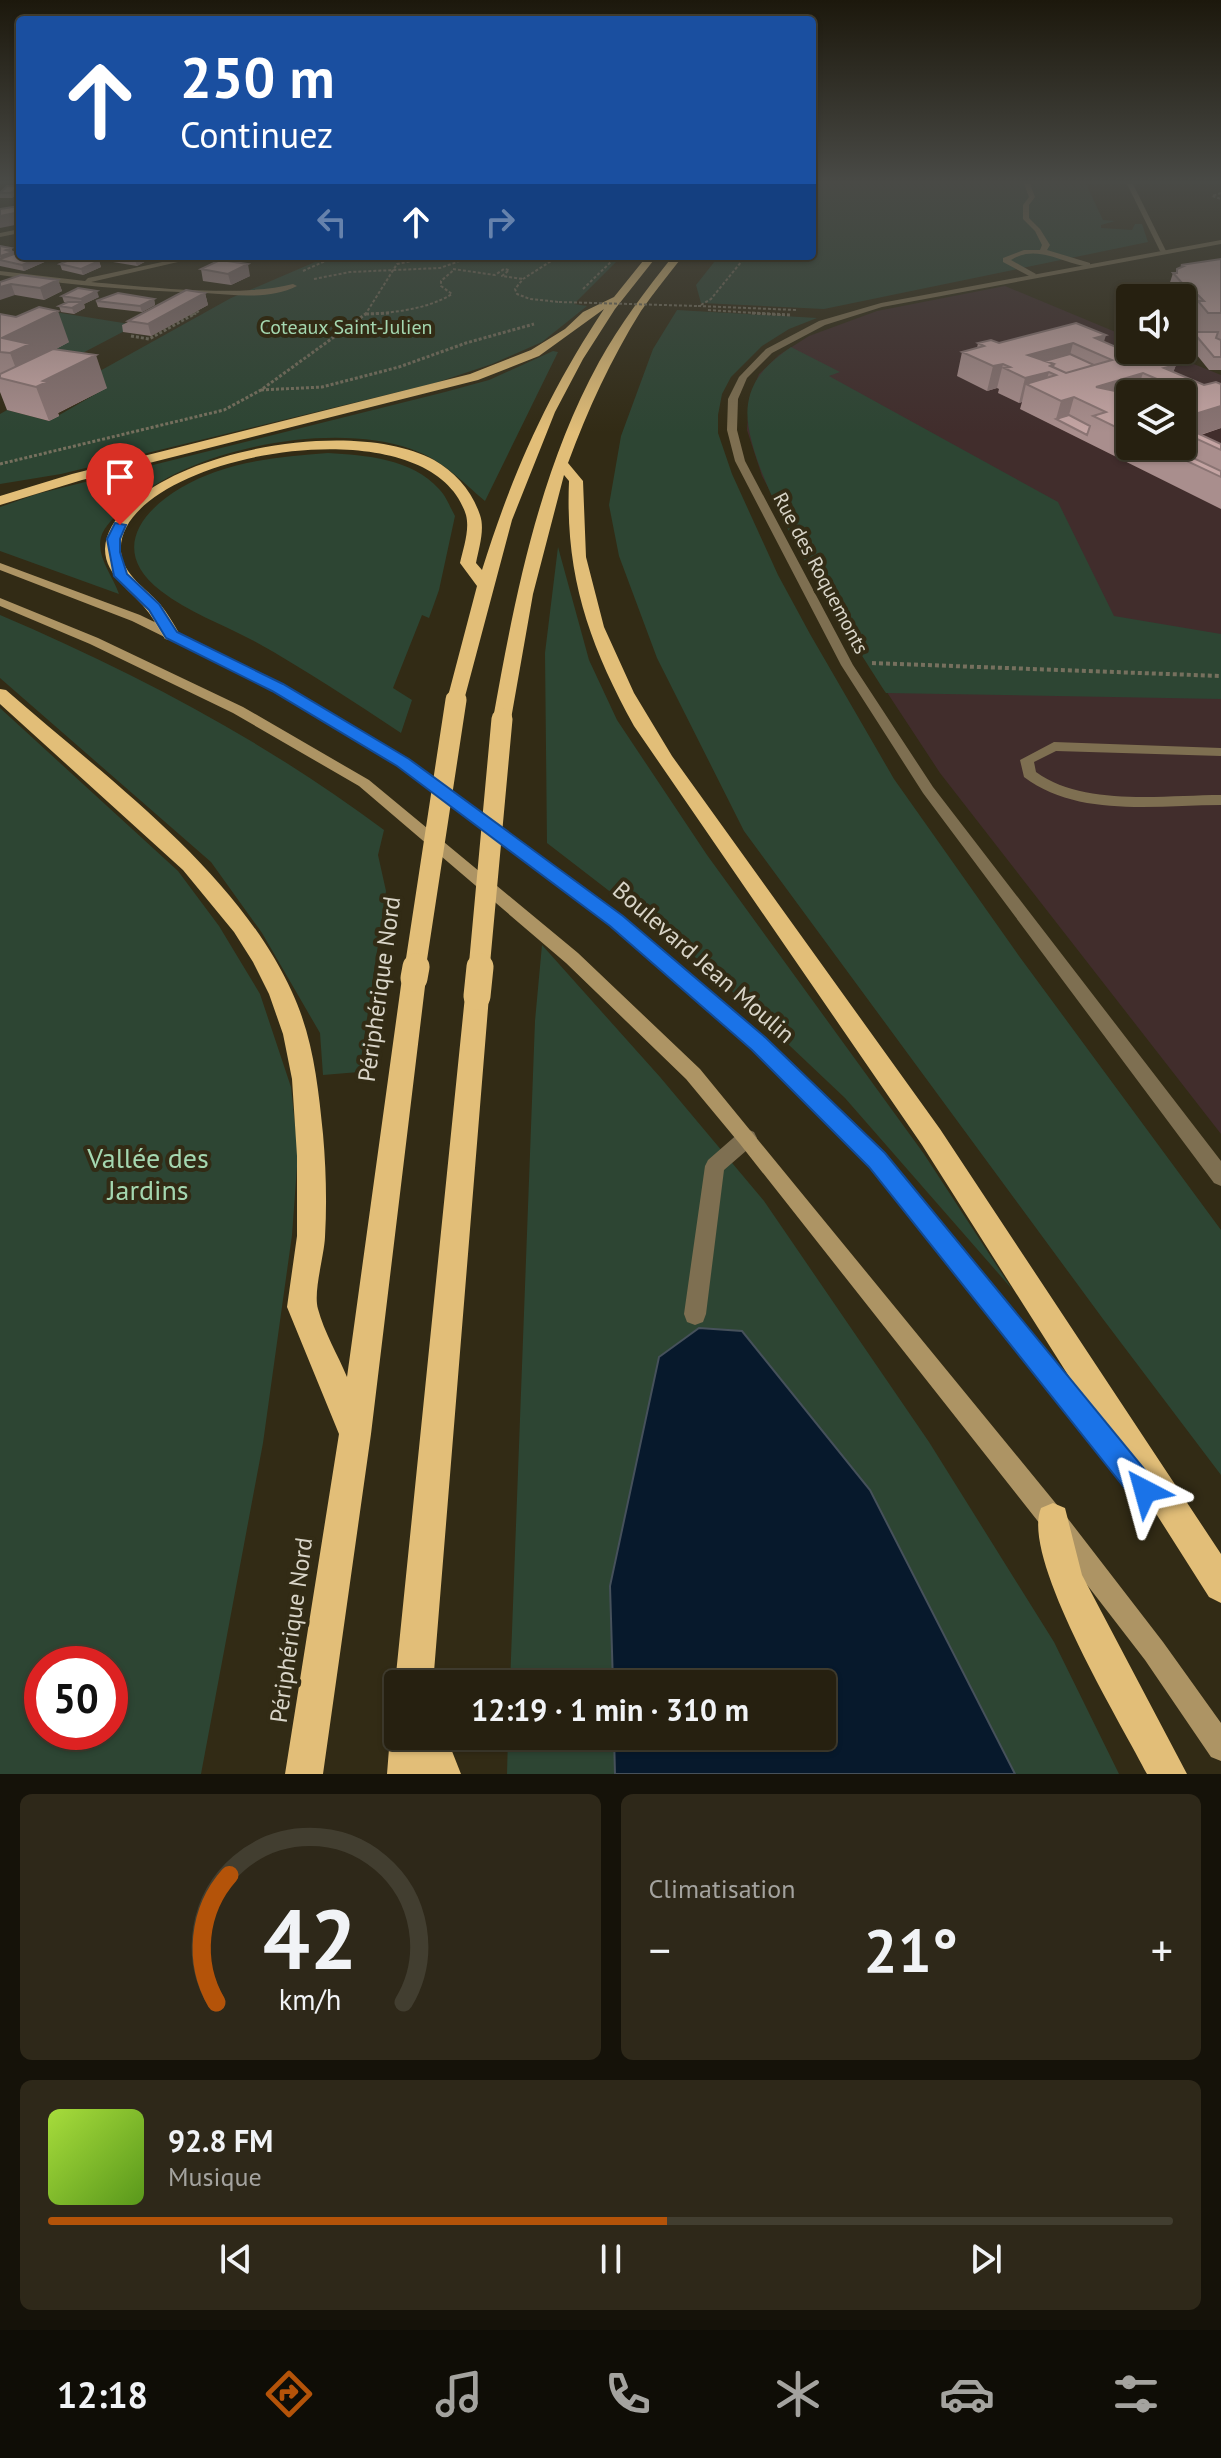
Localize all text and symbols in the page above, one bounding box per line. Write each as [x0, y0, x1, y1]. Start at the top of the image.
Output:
text: 250 m [180, 41, 335, 113]
icon: ahead [48, 48, 152, 152]
text: Continuez [180, 111, 333, 158]
icon: left [310, 200, 354, 244]
icon: ahead [394, 200, 438, 244]
icon: right [478, 200, 522, 244]
map controls [1116, 284, 1196, 460]
button: sound [1116, 284, 1196, 364]
park label: Coteaux Saint-Julien [260, 314, 432, 340]
button: layers [1116, 380, 1196, 460]
pin [86, 443, 154, 525]
icon: arrive [98, 455, 142, 499]
street label: Rue des Roquemonts [767, 488, 875, 658]
street label: Boulevard Jean Moulin [607, 874, 801, 1050]
street label: Périphérique Nord [351, 894, 407, 1084]
park label: Vallée des Jardins [86, 1139, 209, 1208]
position arrow [1103, 1449, 1187, 1533]
street label: Périphérique Nord [263, 1535, 319, 1725]
speed limit sign: 50 [24, 1646, 128, 1750]
text: 12:19 · 1 min · 310 m [471, 1690, 749, 1729]
text: Climatisation [649, 1872, 795, 1905]
text: 42 [263, 1884, 357, 1992]
text: 21° [864, 1911, 958, 1989]
text: − [649, 1921, 671, 1978]
text: + [1151, 1921, 1173, 1978]
text: km/h [279, 1981, 342, 2018]
text: 92.8 FM [168, 2121, 273, 2160]
text: Musique [168, 2160, 262, 2193]
icon: previous [214, 2237, 258, 2281]
icon: pause [589, 2237, 633, 2281]
icon: next [964, 2237, 1008, 2281]
icon: directions [261, 2366, 317, 2422]
icon: music [431, 2366, 487, 2422]
icon: phone [600, 2366, 656, 2422]
icon: climate [770, 2366, 826, 2422]
icon: car [939, 2366, 995, 2422]
icon: filters [1108, 2366, 1164, 2422]
text: 12:18 [57, 2371, 148, 2418]

